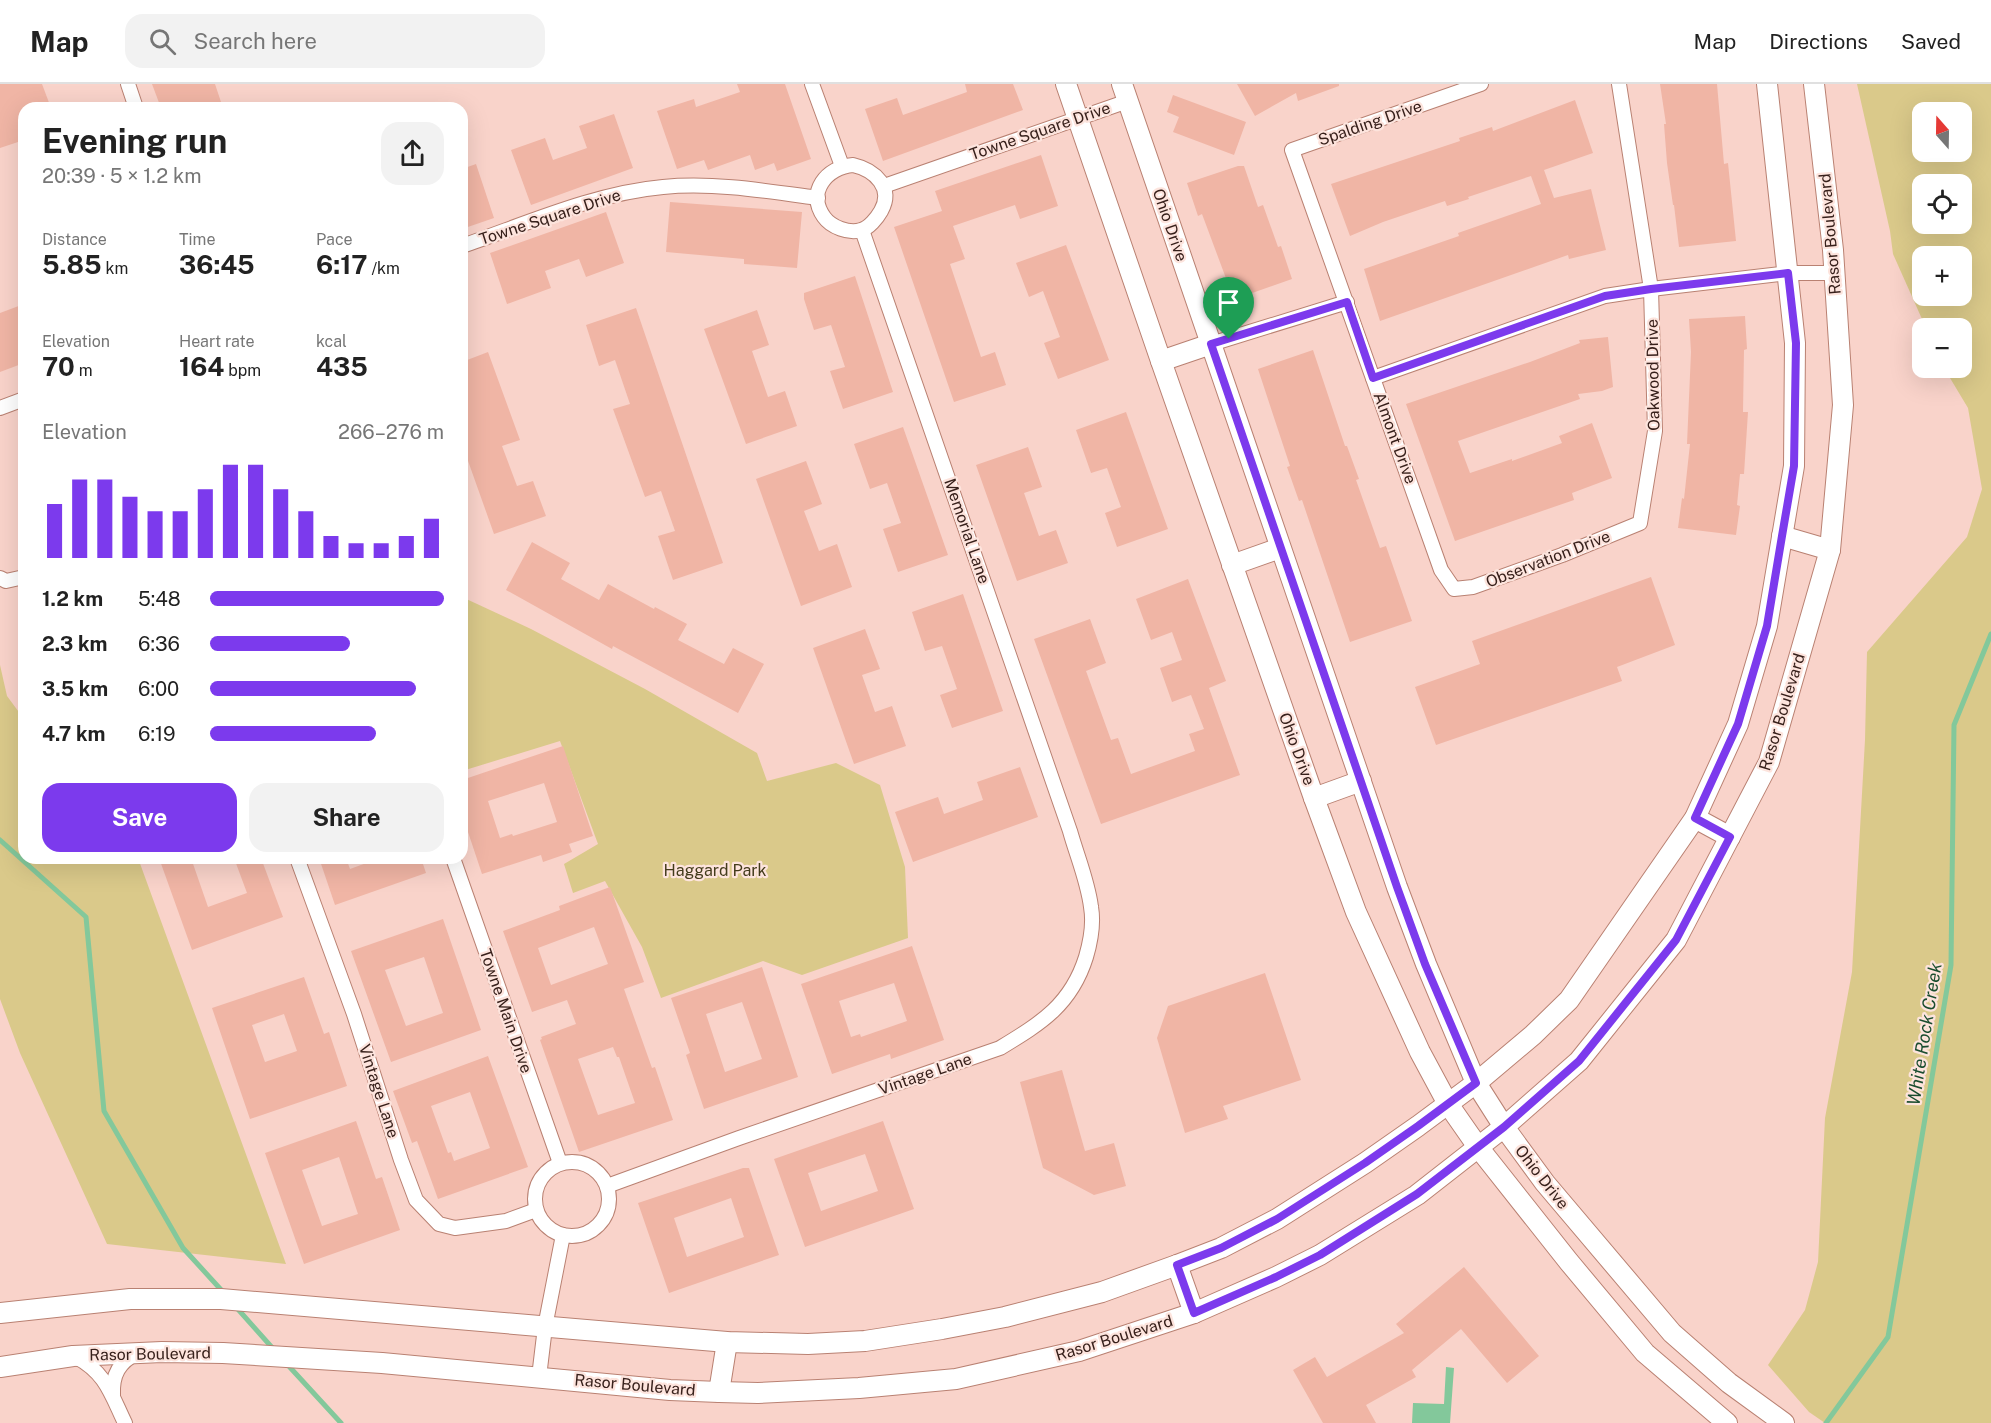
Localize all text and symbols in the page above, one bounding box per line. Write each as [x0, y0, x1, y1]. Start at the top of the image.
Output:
search box [125, 14, 545, 68]
text: Map [30, 25, 89, 58]
icon: search [146, 25, 179, 58]
text: Search here [194, 28, 317, 54]
text: Map [1694, 29, 1736, 54]
text: Directions [1769, 29, 1868, 54]
text: Saved [1901, 29, 1961, 54]
street label: Spalding Drive [1316, 96, 1424, 150]
street label: Towne Square Drive [967, 98, 1113, 164]
north arrow [1912, 102, 1972, 162]
map controls [1912, 102, 1972, 378]
text: Evening run [42, 122, 227, 160]
button: share [381, 122, 444, 185]
text: 20:39 · 5 × 1.2 km [42, 164, 202, 188]
street label: Rasor Boulevard [1815, 173, 1845, 295]
button: locate [1912, 174, 1972, 234]
street label: Towne Square Drive [477, 185, 623, 249]
street label: Ohio Drive [1149, 186, 1191, 264]
text: Distance [42, 230, 107, 249]
text: Time [179, 230, 215, 249]
text: Pace [316, 230, 353, 249]
button: + [1912, 246, 1972, 306]
text: 5.85 [42, 249, 102, 280]
text: 36:45 [179, 249, 255, 280]
text: 6:17 [316, 249, 368, 280]
text: km [102, 259, 128, 278]
text: /km [368, 259, 400, 278]
pin [1203, 277, 1254, 339]
icon: arrive [1212, 286, 1245, 319]
button: − [1912, 318, 1972, 378]
street label: Oakwood Drive [1643, 319, 1663, 431]
text: Elevation [42, 332, 110, 351]
text: Heart rate [179, 332, 255, 351]
text: kcal [316, 332, 347, 351]
text: 70 [42, 351, 75, 382]
text: 164 [179, 351, 224, 382]
text: 435 [316, 351, 368, 382]
text: m [75, 361, 93, 380]
text: bpm [224, 361, 261, 380]
street label: Almont Drive [1370, 389, 1420, 487]
text: Elevation [42, 420, 127, 444]
text: 266–276 m [338, 420, 444, 444]
street label: Memorial Lane [940, 476, 994, 586]
street label: Observation Drive [1483, 527, 1613, 591]
text: 1.2 km [42, 587, 103, 611]
text: 5:48 [138, 587, 181, 611]
text: 2.3 km [42, 632, 107, 656]
text: 6:36 [138, 632, 180, 656]
street label: Rasor Boulevard [1755, 651, 1809, 773]
text: 3.5 km [42, 677, 108, 701]
text: 6:00 [138, 677, 179, 701]
street label: Ohio Drive [1275, 710, 1319, 788]
text: 4.7 km [42, 722, 105, 746]
text: 6:19 [138, 722, 176, 746]
button: Save [42, 783, 237, 852]
button: Share [249, 783, 444, 852]
park label: Haggard Park [663, 861, 767, 880]
street label: Towne Main Drive [476, 946, 536, 1076]
water label: White Rock Creek [1902, 961, 1946, 1107]
street label: Vintage Lane [355, 1042, 403, 1140]
street label: Vintage Lane [876, 1049, 974, 1099]
street label: Ohio Drive [1511, 1141, 1573, 1213]
street label: Rasor Boulevard [1053, 1311, 1175, 1365]
street label: Rasor Boulevard [89, 1343, 211, 1365]
street label: Rasor Boulevard [574, 1370, 696, 1400]

